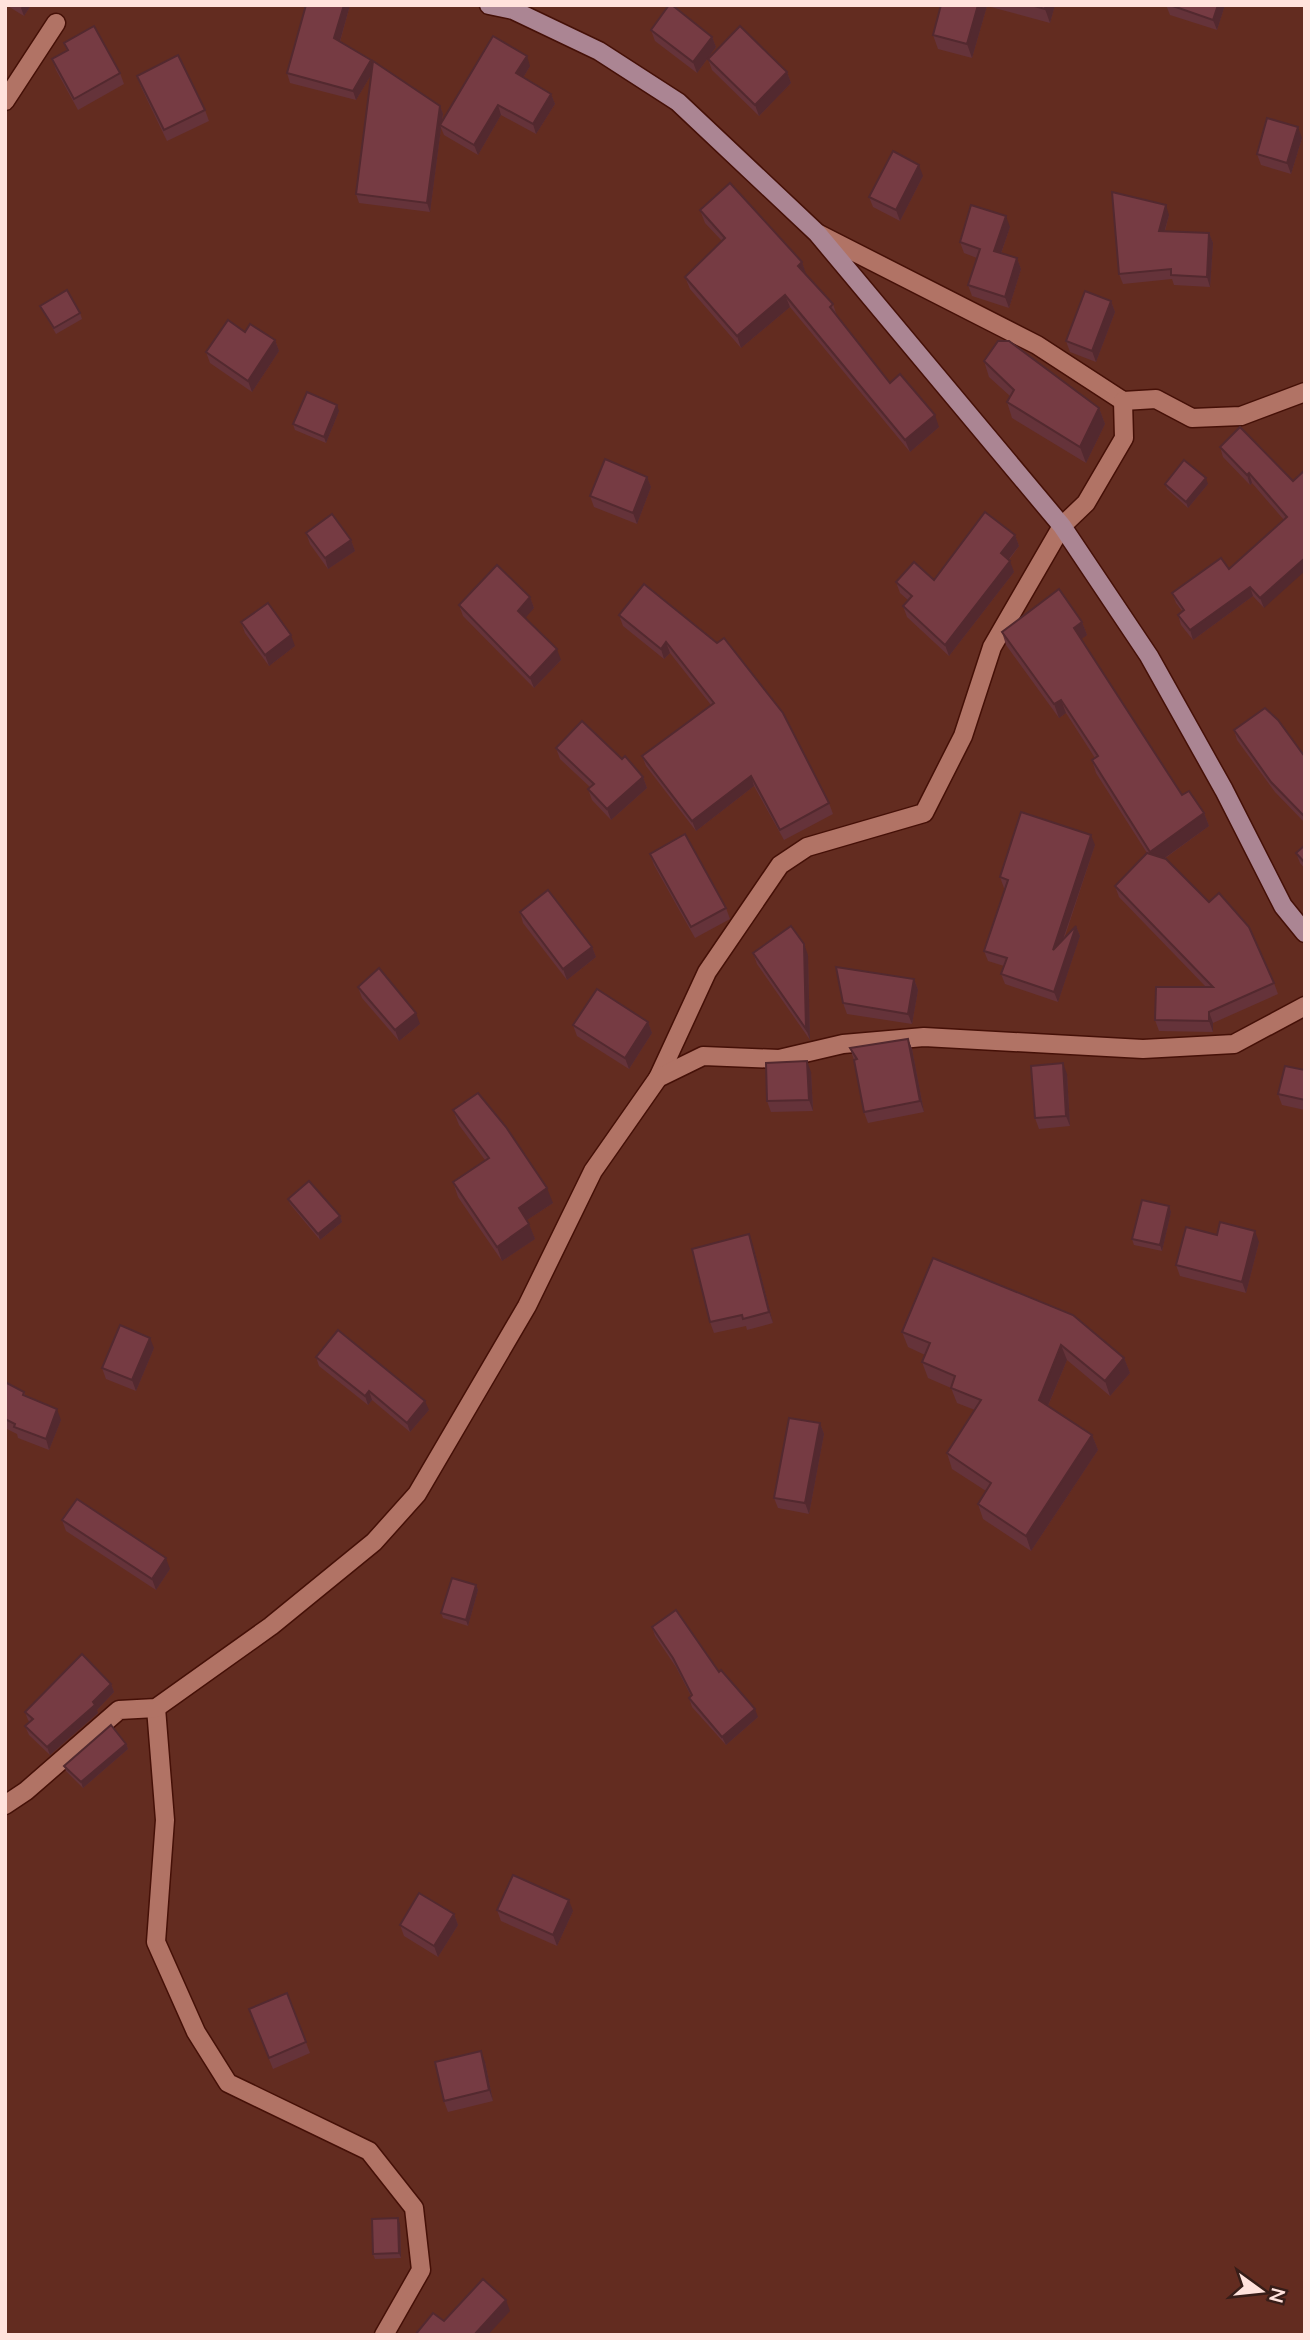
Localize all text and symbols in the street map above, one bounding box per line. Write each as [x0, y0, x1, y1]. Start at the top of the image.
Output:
north arrow [1226, 2256, 1296, 2326]
text: N [1265, 2285, 1291, 2306]

